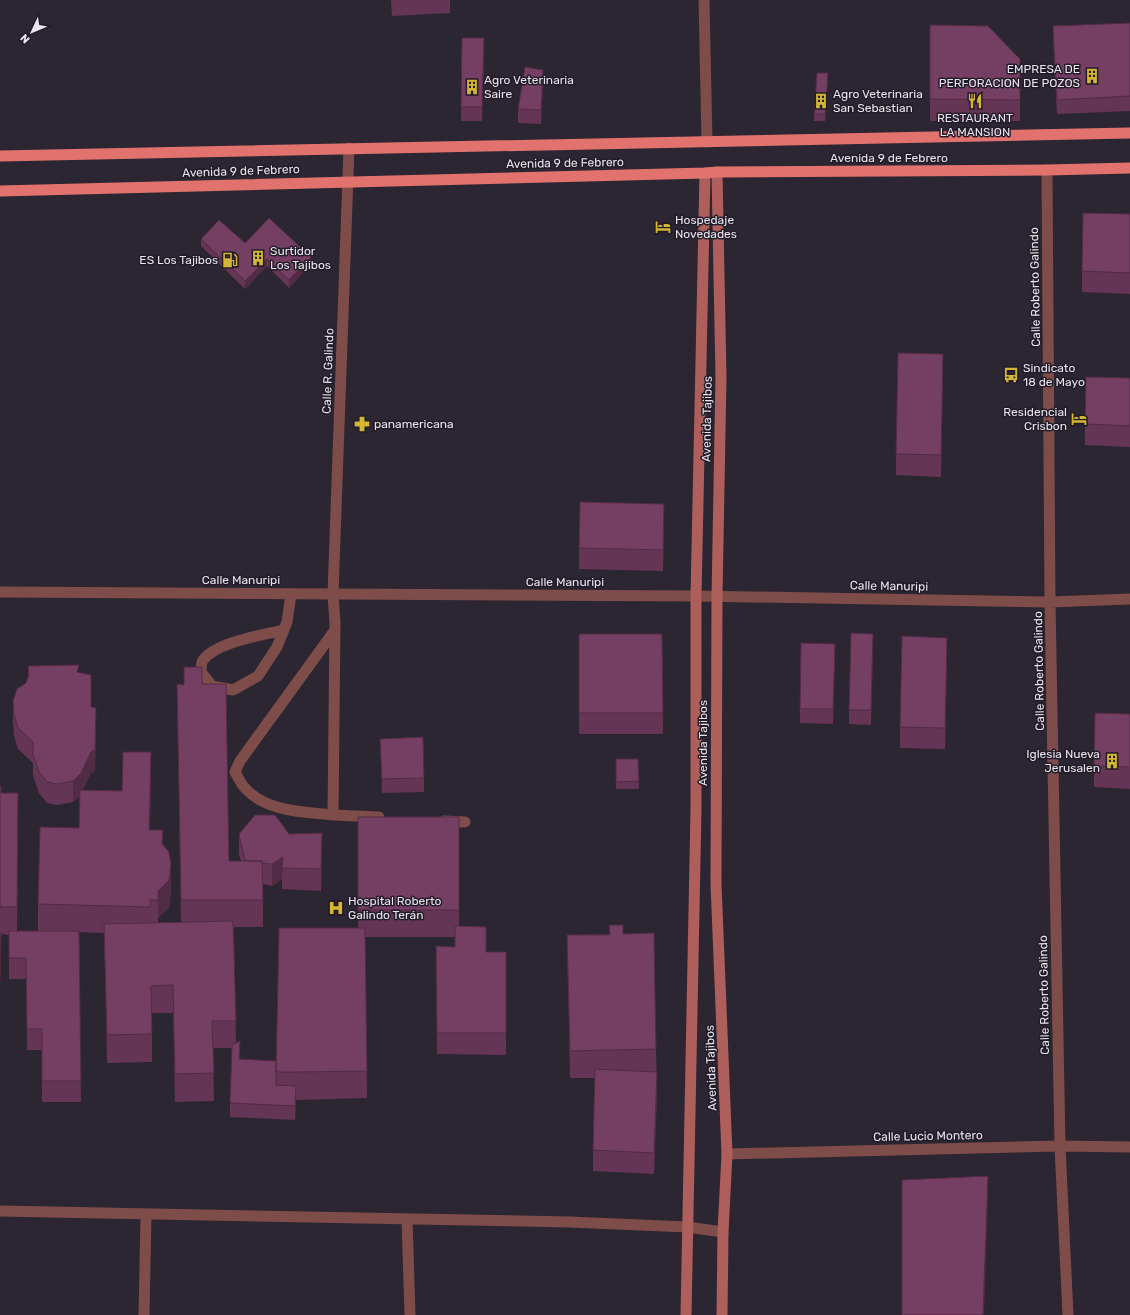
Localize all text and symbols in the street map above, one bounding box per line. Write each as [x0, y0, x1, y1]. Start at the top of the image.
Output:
north arrow [12, 12, 52, 52]
text: N [18, 31, 33, 46]
place label: EMPRESA DE PERFORACION DE POZOS [939, 62, 1080, 90]
building icon: EMPRESA DE PERFORACION DE POZOS [1083, 67, 1101, 85]
place label: Agro Veterinaria Saire [484, 73, 574, 101]
building icon: Agro Veterinaria Saire [463, 78, 481, 96]
place label: Agro Veterinaria San Sebastian [833, 87, 923, 115]
building icon: Agro Veterinaria San Sebastian [812, 92, 830, 110]
restaurant icon: RESTAURANT LA MANSION [966, 92, 984, 110]
place label: RESTAURANT LA MANSION [937, 111, 1013, 139]
street label: Avenida 9 de Febrero [830, 151, 948, 165]
street label: Avenida 9 de Febrero [506, 155, 624, 171]
street label: Avenida 9 de Febrero [182, 162, 300, 180]
place label: Hospedaje Novedades [675, 213, 737, 241]
hotel icon: Hospedaje Novedades [654, 218, 672, 236]
street label: Calle Roberto Galindo [1027, 227, 1043, 347]
place label: Surtidor Los Tajibos [270, 244, 331, 272]
building icon: Surtidor Los Tajibos [249, 249, 267, 267]
fuel station icon: ES Los Tajibos [221, 251, 239, 269]
place label: ES Los Tajibos [139, 253, 218, 267]
street label: Calle R. Galindo [320, 328, 336, 414]
place label: Sindicato 18 de Mayo [1023, 361, 1085, 389]
bus stop icon: Sindicato 18 de Mayo [1002, 366, 1020, 384]
street label: Avenida Tajibos [699, 376, 715, 462]
place label: Residencial Crisbon [1003, 405, 1067, 433]
hotel icon: Residencial Crisbon [1070, 410, 1088, 428]
pharmacy icon: panamericana [353, 415, 371, 433]
place label: panamericana [374, 417, 454, 431]
street label: Calle Manuripi [202, 573, 280, 587]
street label: Calle Manuripi [526, 575, 604, 589]
street label: Calle Manuripi [850, 578, 928, 594]
street label: Calle Roberto Galindo [1031, 611, 1047, 731]
street label: Avenida Tajibos [696, 700, 710, 786]
place label: Iglesia Nueva Jerusalen [1026, 747, 1100, 775]
building icon: Iglesia Nueva Jerusalen [1103, 752, 1121, 770]
place label: Hospital Roberto Galindo Terán [348, 894, 442, 922]
hospital icon: Hospital Roberto Galindo Terán [327, 899, 345, 917]
street label: Calle Roberto Galindo [1036, 935, 1052, 1055]
street label: Avenida Tajibos [703, 1025, 719, 1111]
street label: Calle Lucio Montero [873, 1128, 983, 1144]

